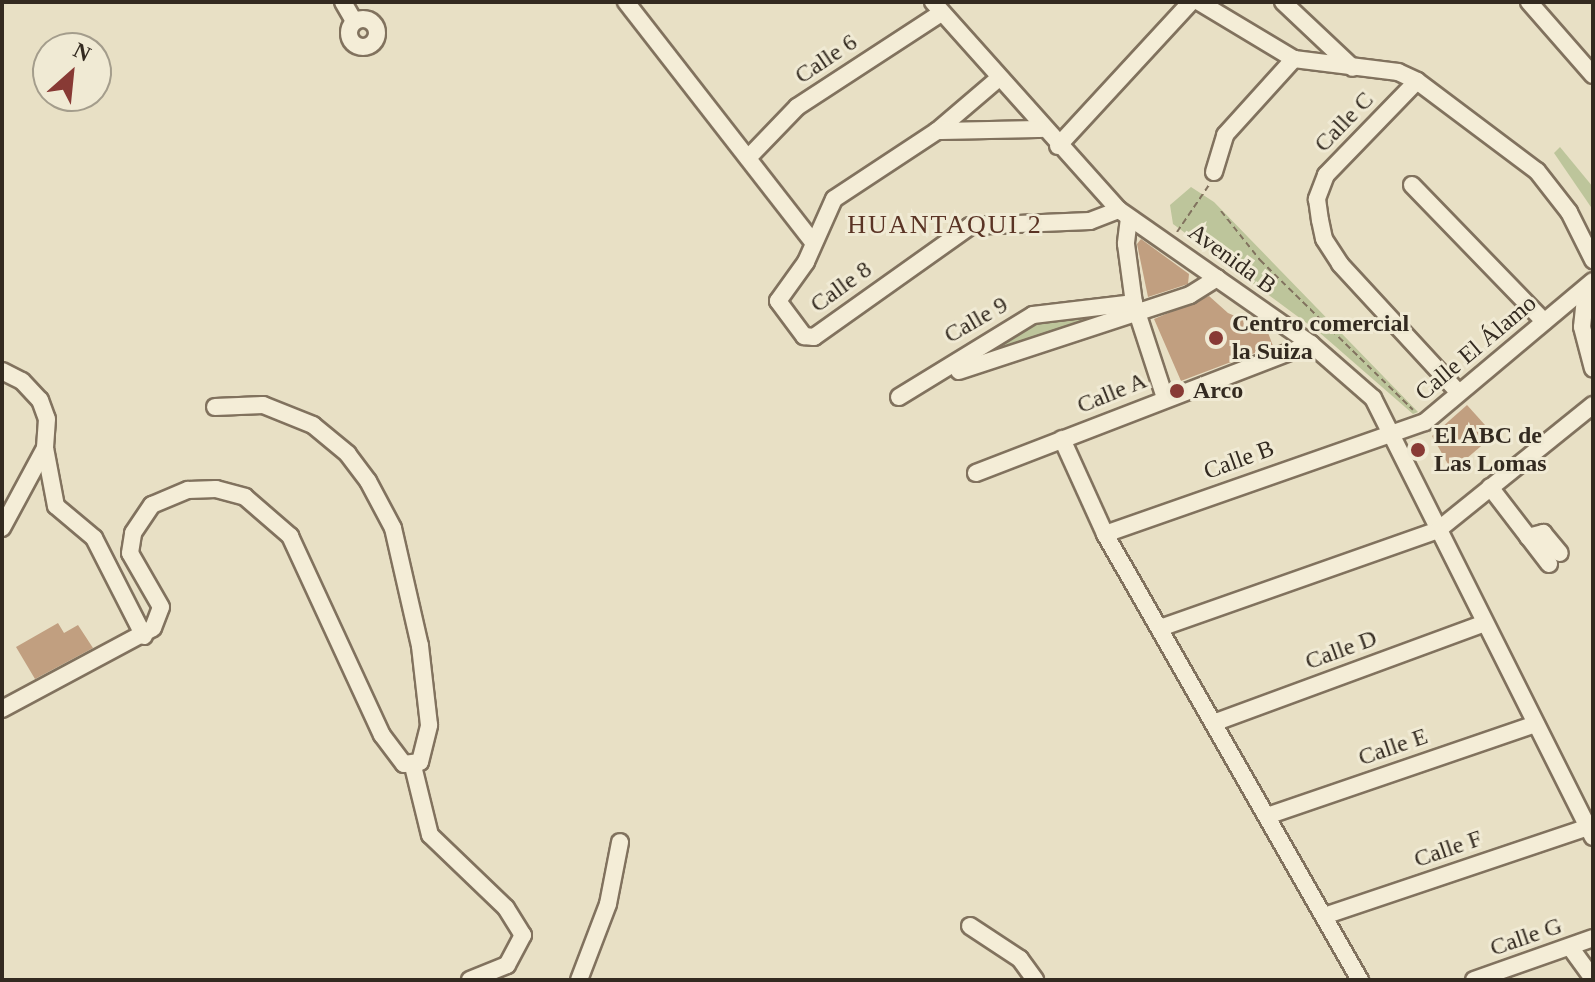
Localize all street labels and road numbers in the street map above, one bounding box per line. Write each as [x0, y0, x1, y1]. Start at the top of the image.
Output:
street label: Calle 6 [789, 28, 863, 90]
street label: Calle C [1308, 86, 1380, 158]
street label: Avenida B [1182, 218, 1282, 300]
street label: Calle 8 [805, 255, 877, 319]
street label: Calle El Álamo [1410, 289, 1542, 407]
street label: Calle 9 [939, 290, 1013, 350]
street label: Calle A [1072, 366, 1152, 420]
street label: Calle B [1200, 434, 1278, 486]
street label: Calle D [1301, 624, 1381, 676]
street label: Calle E [1355, 722, 1431, 772]
street label: Calle F [1410, 824, 1486, 874]
street label: Calle G [1486, 911, 1566, 963]

